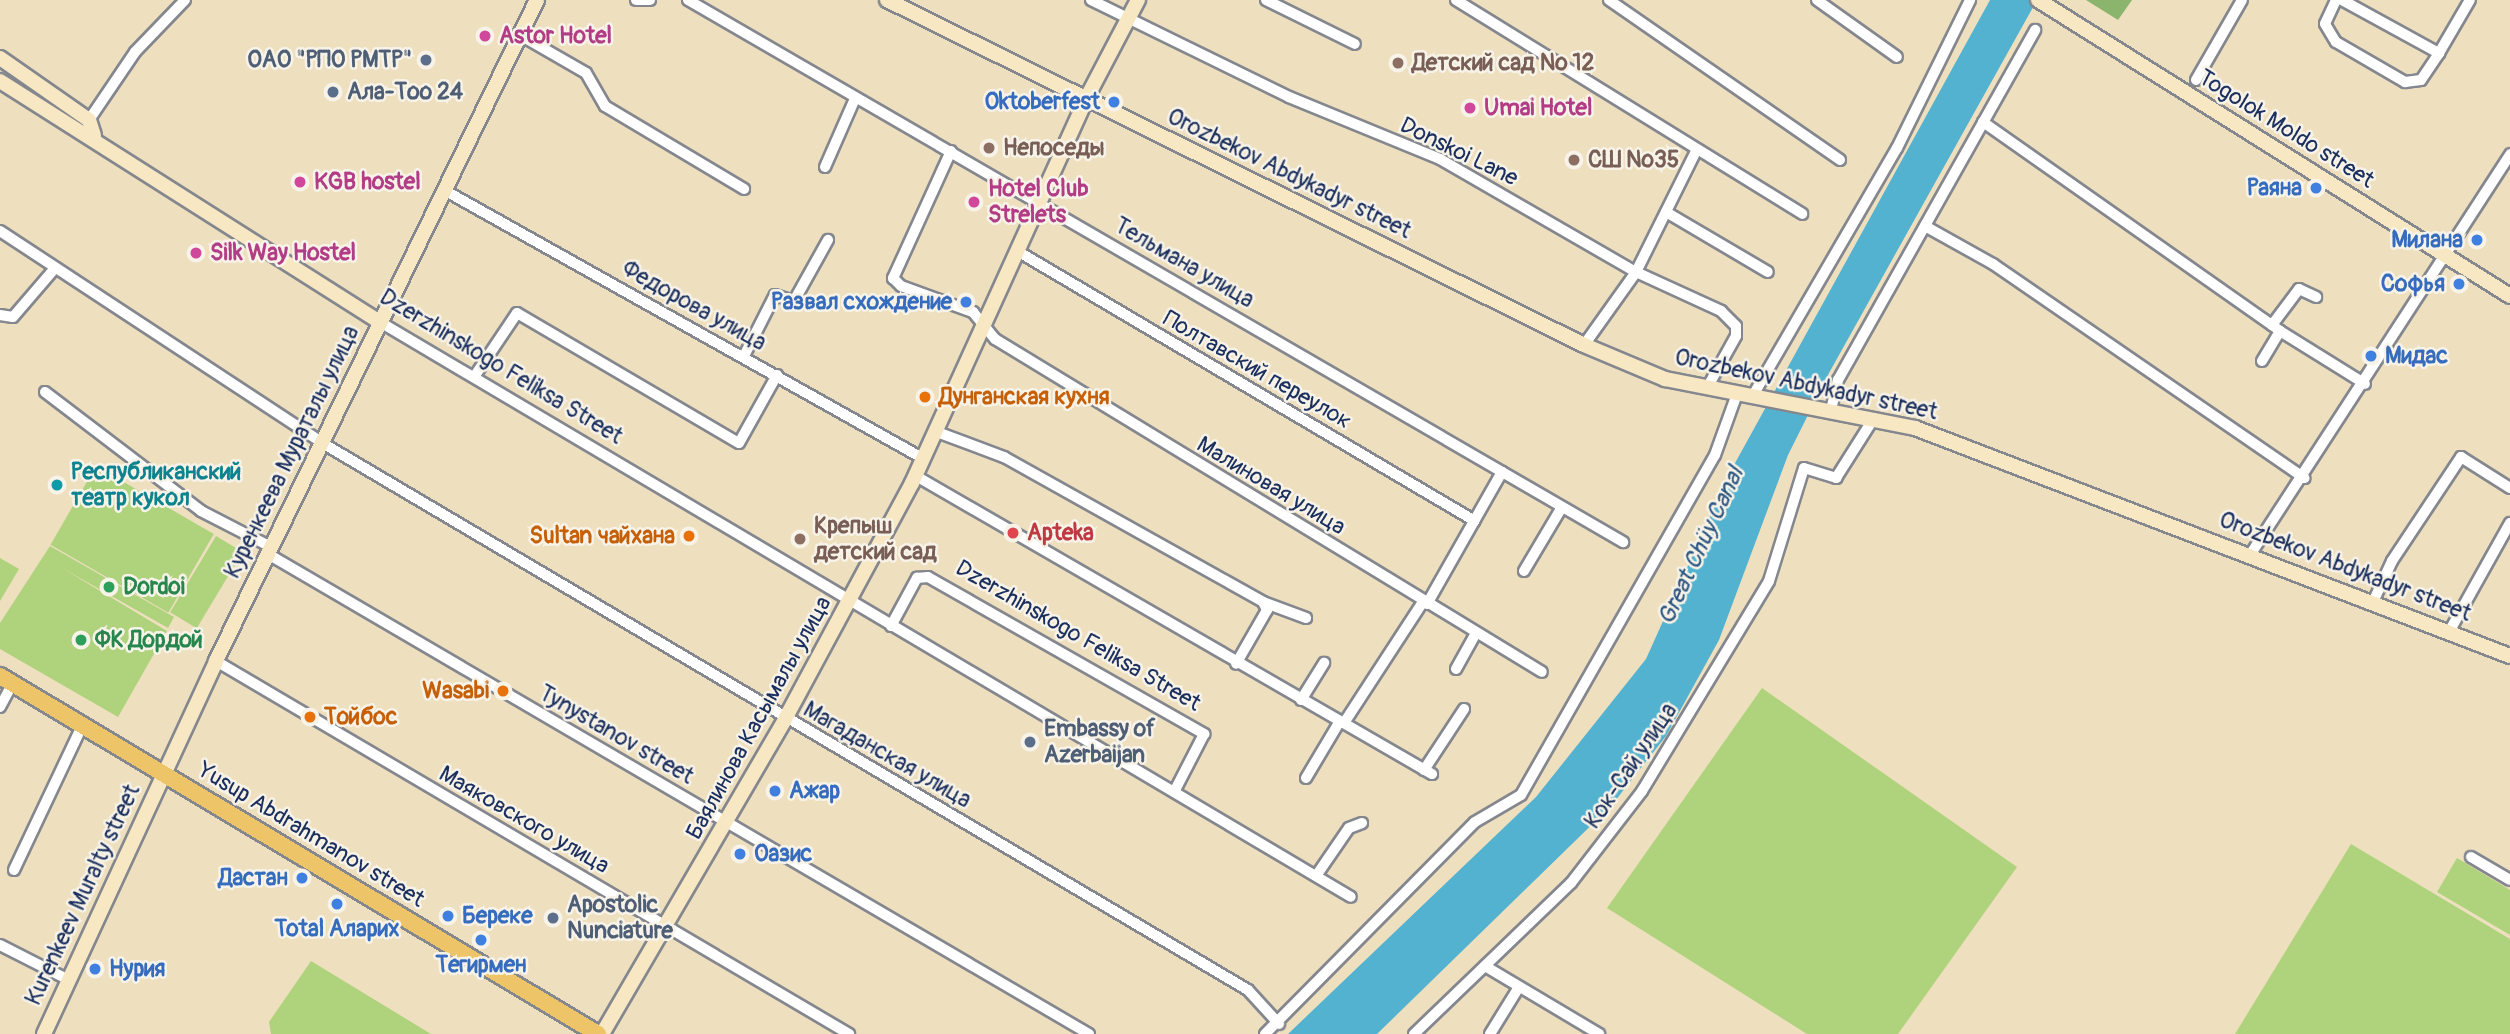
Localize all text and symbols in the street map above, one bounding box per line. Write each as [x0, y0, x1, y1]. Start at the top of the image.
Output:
place label: Astor Hotel [499, 22, 612, 50]
marker: Astor Hotel [477, 28, 493, 44]
place label: ОАО "РПО РМТР" [247, 46, 412, 74]
place label: Детский сад № 12 [1412, 49, 1594, 77]
marker: ОАО "РПО РМТР" [418, 52, 434, 68]
marker: Детский сад № 12 [1390, 55, 1406, 71]
street label: Togolok Moldo street [2193, 64, 2379, 194]
place label: Ала-Тоо 24 [347, 78, 463, 106]
marker: Ала-Тоо 24 [325, 84, 341, 100]
place label: Oktoberfest [984, 88, 1100, 116]
marker: Oktoberfest [1106, 94, 1122, 110]
place label: Umai Hotel [1484, 94, 1592, 122]
marker: Umai Hotel [1462, 100, 1478, 116]
street label: Orozbekov Abdykadyr street [1163, 103, 1415, 245]
street label: Donskoi Lane [1396, 112, 1522, 192]
place label: Непоседы [1003, 134, 1105, 162]
marker: Непоседы [981, 140, 997, 156]
place label: СШ №35 [1588, 146, 1679, 174]
marker: СШ №35 [1566, 152, 1582, 168]
place label: KGB hostel [314, 168, 421, 196]
marker: KGB hostel [292, 174, 308, 190]
place label: Раяна [2247, 174, 2302, 202]
place label: Hotel Club Strelets [988, 175, 1089, 229]
marker: Раяна [2308, 180, 2324, 196]
marker: Hotel Club Strelets [966, 194, 982, 210]
street label: Тельмана улица [1109, 212, 1259, 314]
place label: Милана [2391, 226, 2463, 254]
marker: Милана [2469, 232, 2485, 248]
place label: Silk Way Hostel [210, 239, 356, 267]
marker: Silk Way Hostel [188, 245, 204, 261]
street label: Федорова улица [617, 255, 771, 357]
place label: Софья [2381, 270, 2445, 298]
marker: Софья [2451, 276, 2467, 292]
street label: Dzerzhinskogo Feliksa Street [375, 283, 627, 451]
place label: Развал схождение [771, 288, 952, 316]
marker: Развал схождение [958, 294, 974, 310]
street label: Полтавский переулок [1158, 305, 1356, 435]
street label: Куренкеева Мураталы улица [219, 321, 365, 583]
place label: Мидас [2385, 342, 2448, 370]
street label: Orozbekov Abdykadyr street [1672, 344, 1940, 426]
marker: Мидас [2363, 348, 2379, 364]
place label: Дунганская кухня [939, 383, 1110, 411]
marker: Дунганская кухня [917, 389, 933, 405]
street label: Малиновая улица [1192, 431, 1350, 541]
place label: Республиканский театр кукол [71, 458, 241, 512]
water label: Great Chüy Canal [1652, 463, 1750, 629]
marker: Республиканский театр кукол [49, 477, 65, 493]
street label: Orozbekov Abdykadyr street [2215, 506, 2475, 628]
place label: Крепыш детский сад [814, 512, 937, 566]
place label: Apteka [1027, 519, 1094, 547]
place label: Sultan чайхана [530, 522, 675, 550]
marker: Apteka [1005, 525, 1021, 541]
marker: Sultan чайхана [681, 528, 697, 544]
marker: Крепыш детский сад [792, 531, 808, 547]
street label: Dzerzhinskogo Feliksa Street [951, 554, 1205, 718]
place label: Dordoi [123, 573, 185, 601]
marker: Dordoi [101, 579, 117, 595]
street label: Баялинова Касымалы улица [681, 592, 837, 844]
place label: ФК Дордой [95, 626, 203, 654]
marker: ФК Дордой [73, 632, 89, 648]
place label: Wasabi [422, 677, 489, 705]
street label: Tynystanov street [534, 679, 698, 791]
marker: Wasabi [495, 683, 511, 699]
street label: Магаданская улица [798, 696, 976, 814]
street label: Кок-Сай улица [1579, 698, 1683, 834]
place label: Тойбос [324, 703, 397, 731]
marker: Тойбос [302, 709, 318, 725]
place label: Embassy of Azerbaijan [1044, 715, 1155, 769]
marker: Embassy of Azerbaijan [1022, 734, 1038, 750]
street label: Yusup Abdrahmanov street [193, 756, 429, 914]
street label: Маяковского улица [434, 760, 614, 880]
place label: Ажар [789, 777, 840, 805]
street label: Kurenkeev Muralty street [20, 780, 146, 1010]
marker: Ажар [767, 783, 783, 799]
place label: Оазис [754, 840, 812, 868]
marker: Оазис [732, 846, 748, 862]
place label: Дастан [219, 864, 288, 892]
marker: Дастан [294, 870, 310, 886]
place label: Apostolic Nunciature [567, 891, 673, 945]
marker: Total Аларих [329, 896, 345, 912]
place label: Береке [462, 902, 533, 930]
marker: Береке [440, 908, 456, 924]
marker: Apostolic Nunciature [545, 910, 561, 926]
place label: Total Аларих [275, 915, 399, 943]
marker: Тегирмен [473, 932, 489, 948]
place label: Тегирмен [435, 951, 527, 979]
place label: Нурия [109, 955, 165, 983]
marker: Нурия [87, 961, 103, 977]

